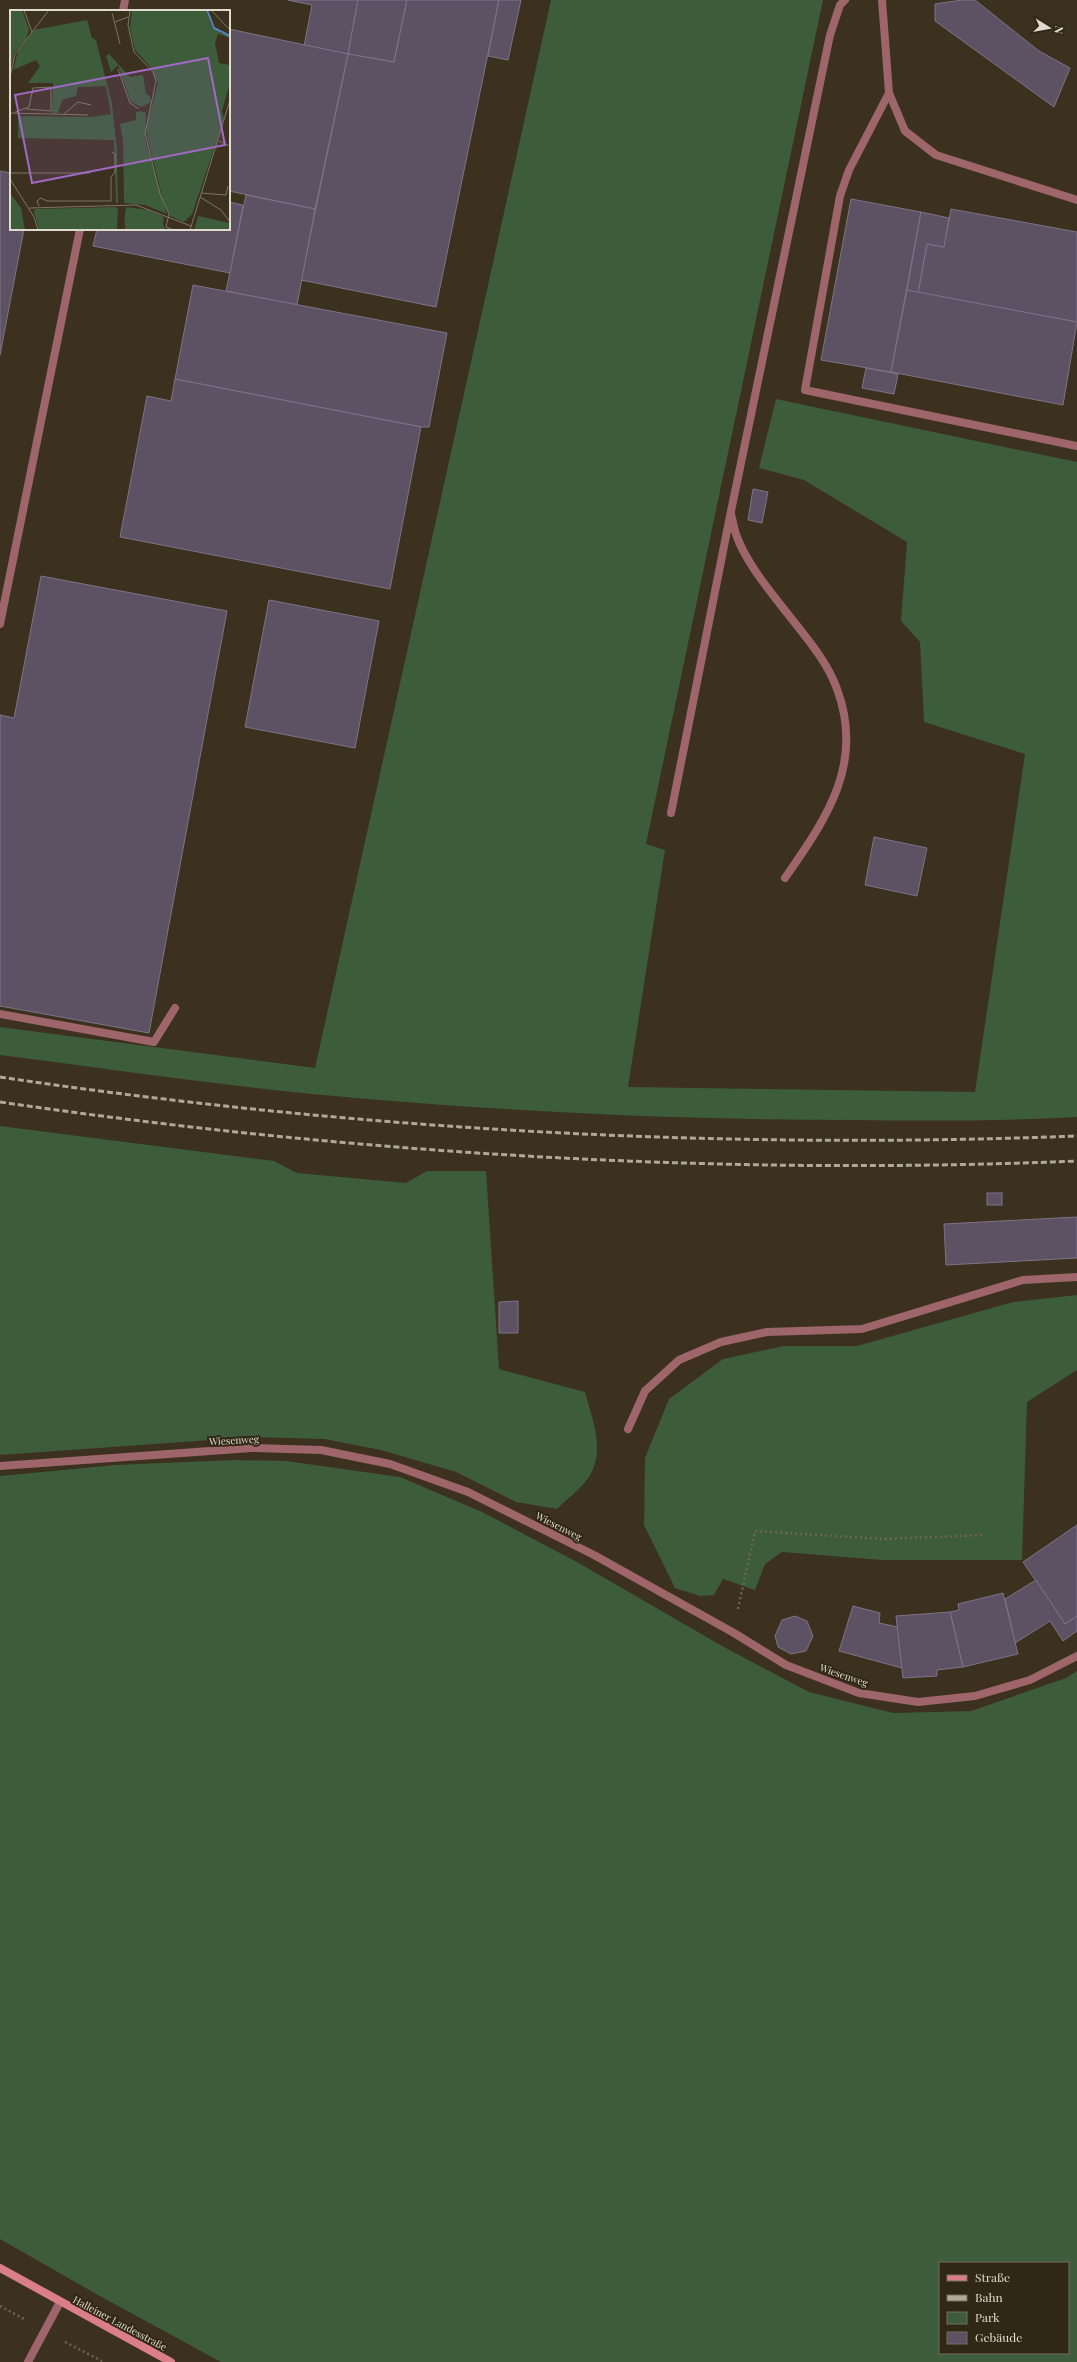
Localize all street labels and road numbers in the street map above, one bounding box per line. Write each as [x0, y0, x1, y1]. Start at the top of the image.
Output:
street label: Wiesenweg [208, 1432, 260, 1448]
street label: Wiesenweg [533, 1508, 585, 1544]
street label: Wiesenweg [817, 1660, 871, 1690]
street label: Halleiner Landesstraße [71, 2292, 169, 2354]

